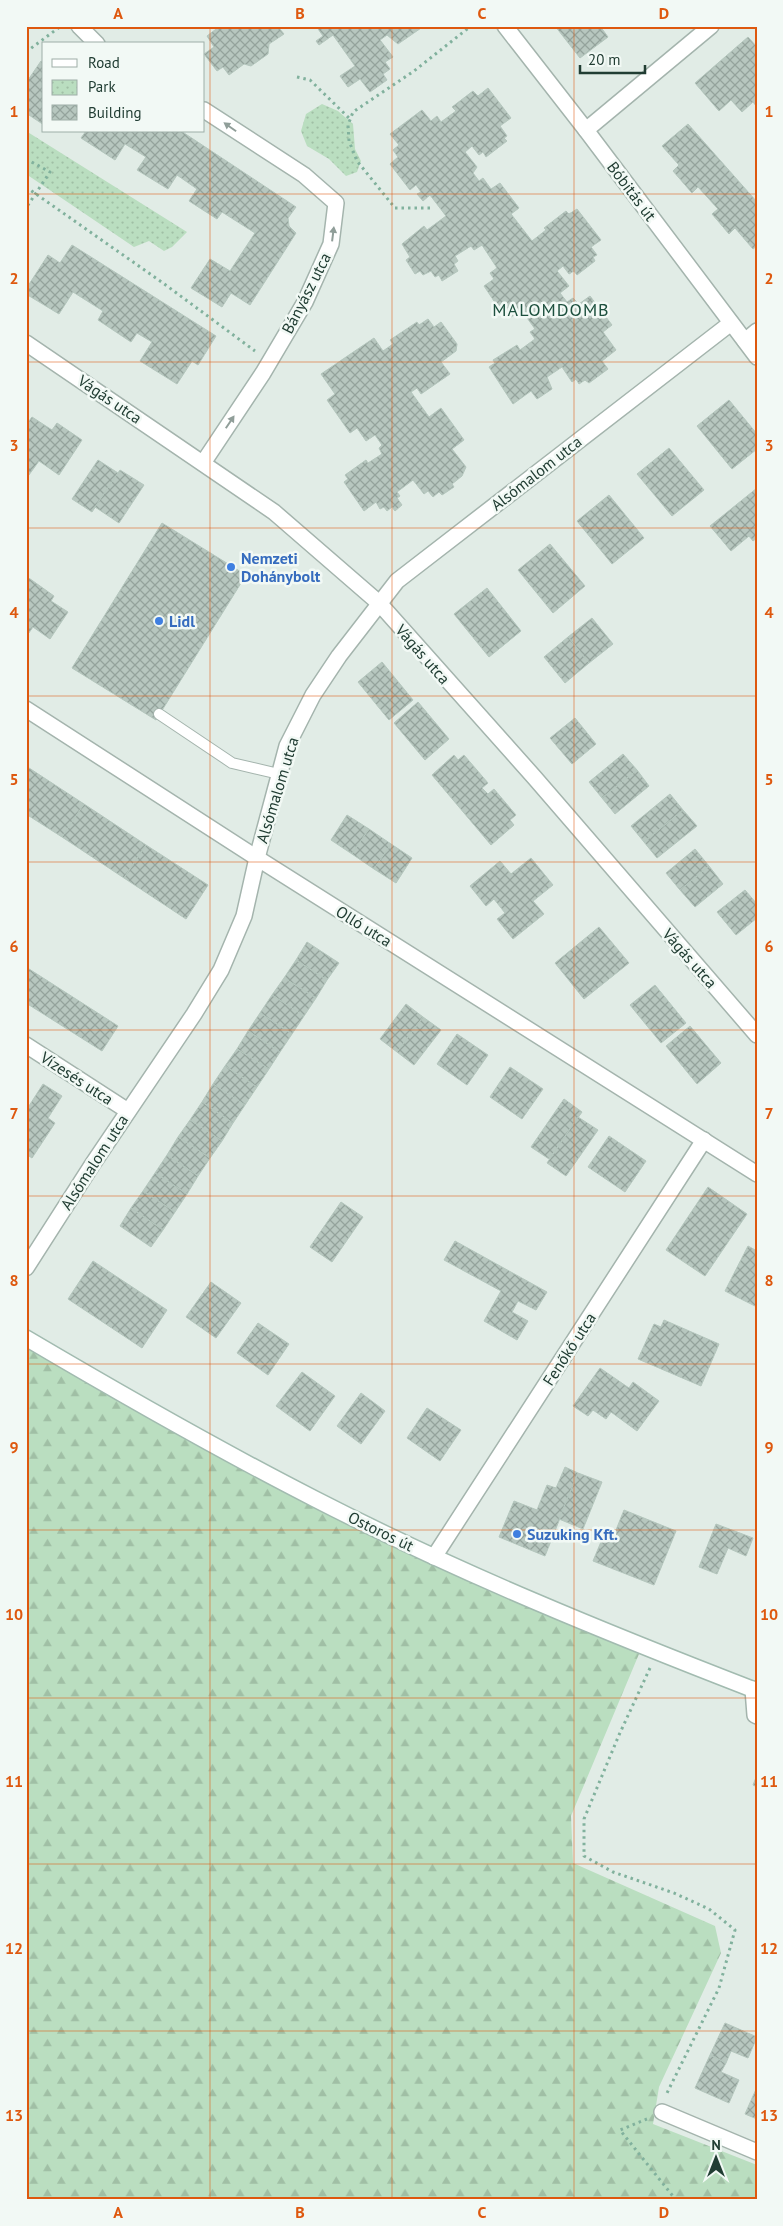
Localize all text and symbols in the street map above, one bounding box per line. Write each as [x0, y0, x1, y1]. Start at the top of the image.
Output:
text: A [113, 3, 123, 23]
text: B [295, 3, 305, 23]
text: C [478, 3, 487, 23]
text: D [659, 3, 669, 23]
legend [42, 42, 205, 132]
scale bar [580, 42, 646, 74]
text: 20 m [588, 50, 621, 69]
text: Road [88, 53, 120, 72]
text: Park [88, 77, 116, 96]
text: 1 [9, 101, 19, 121]
text: 1 [764, 101, 774, 121]
text: Building [88, 103, 142, 122]
one-way arrow [224, 121, 237, 132]
street label: Bóbitás út [603, 157, 661, 225]
one-way arrow [329, 226, 337, 242]
street label: Bányász utca [277, 249, 335, 337]
text: 2 [9, 268, 19, 288]
text: 2 [764, 268, 774, 288]
district label: MALOMDOMB [492, 298, 610, 321]
street label: Vágás utca [73, 370, 146, 428]
one-way arrow [225, 415, 235, 428]
street label: Alsómalom utca [487, 431, 585, 515]
text: 3 [9, 435, 19, 455]
text: 3 [764, 435, 774, 455]
place label: Nemzeti Dohánybolt [241, 548, 321, 586]
marker: Nemzeti Dohánybolt [225, 561, 237, 573]
text: 4 [9, 602, 19, 622]
text: 4 [764, 602, 774, 622]
place label: Lidl [169, 611, 195, 631]
marker: Lidl [153, 615, 165, 627]
street label: Vágás utca [391, 619, 454, 688]
street label: Alsómalom utca [251, 735, 303, 845]
text: 5 [9, 769, 19, 789]
text: 5 [764, 769, 774, 789]
street label: Olló utca [332, 901, 396, 951]
street label: Vágás utca [658, 923, 721, 992]
text: 6 [9, 936, 19, 956]
text: 6 [764, 936, 774, 956]
street label: Vízesés utca [36, 1047, 117, 1109]
text: 7 [9, 1103, 19, 1123]
text: 7 [764, 1103, 774, 1123]
street label: Alsómalom utca [56, 1111, 132, 1213]
text: 8 [9, 1270, 19, 1290]
text: 8 [764, 1270, 774, 1290]
street label: Fenőkő utca [538, 1309, 600, 1389]
text: 9 [9, 1437, 19, 1457]
text: 9 [764, 1437, 774, 1457]
street label: Ostoros út [345, 1507, 418, 1556]
place label: Suzuking Kft. [527, 1524, 618, 1544]
marker: Suzuking Kft. [511, 1528, 523, 1540]
text: 10 [5, 1604, 23, 1624]
text: 10 [760, 1604, 778, 1624]
text: 11 [5, 1771, 23, 1791]
text: 11 [760, 1771, 778, 1791]
text: 12 [5, 1938, 23, 1958]
text: 12 [760, 1938, 778, 1958]
text: 13 [5, 2105, 23, 2125]
text: 13 [760, 2105, 778, 2125]
north arrow [690, 2134, 740, 2184]
text: N [711, 2136, 721, 2154]
text: A [113, 2202, 123, 2222]
text: B [295, 2202, 305, 2222]
text: C [478, 2202, 487, 2222]
text: D [659, 2202, 669, 2222]

